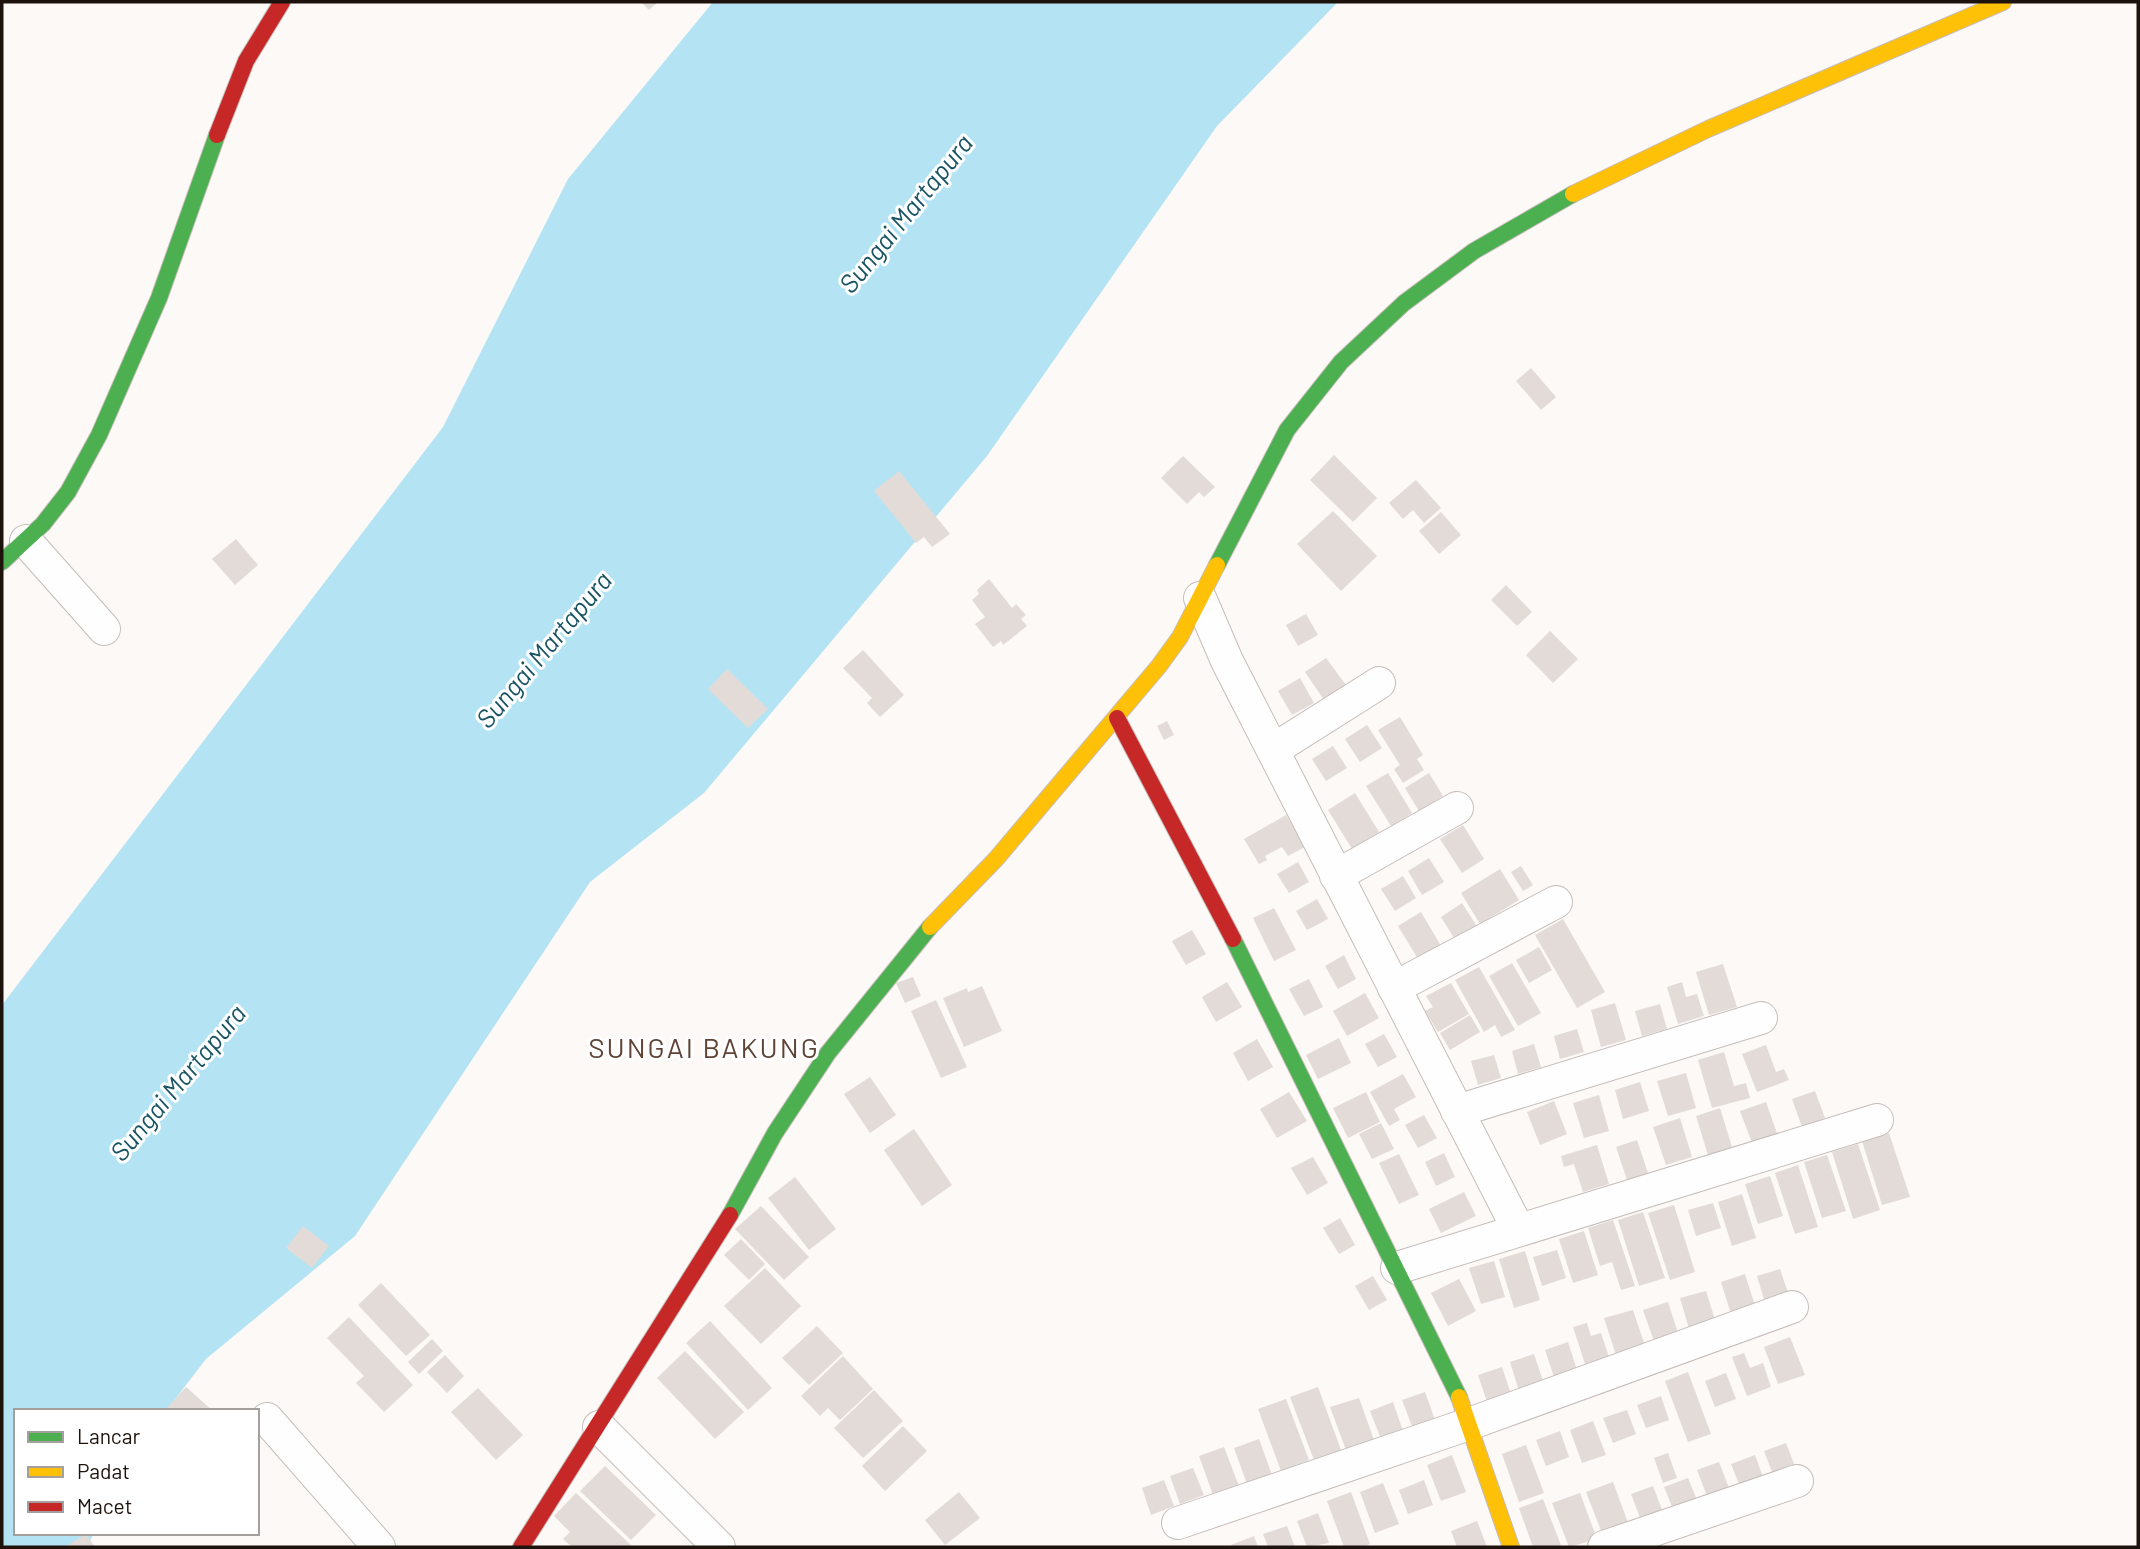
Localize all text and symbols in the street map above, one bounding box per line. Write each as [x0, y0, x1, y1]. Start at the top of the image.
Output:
water label: Sungai Martapura [832, 128, 978, 298]
water label: Sungai Martapura [469, 564, 617, 734]
water label: Sungai Martapura [103, 997, 251, 1167]
district label: SUNGAI BAKUNG [588, 1030, 820, 1064]
legend [14, 1409, 259, 1535]
text: Lancar [77, 1423, 140, 1448]
text: Padat [77, 1458, 130, 1483]
text: Macet [77, 1493, 132, 1518]

